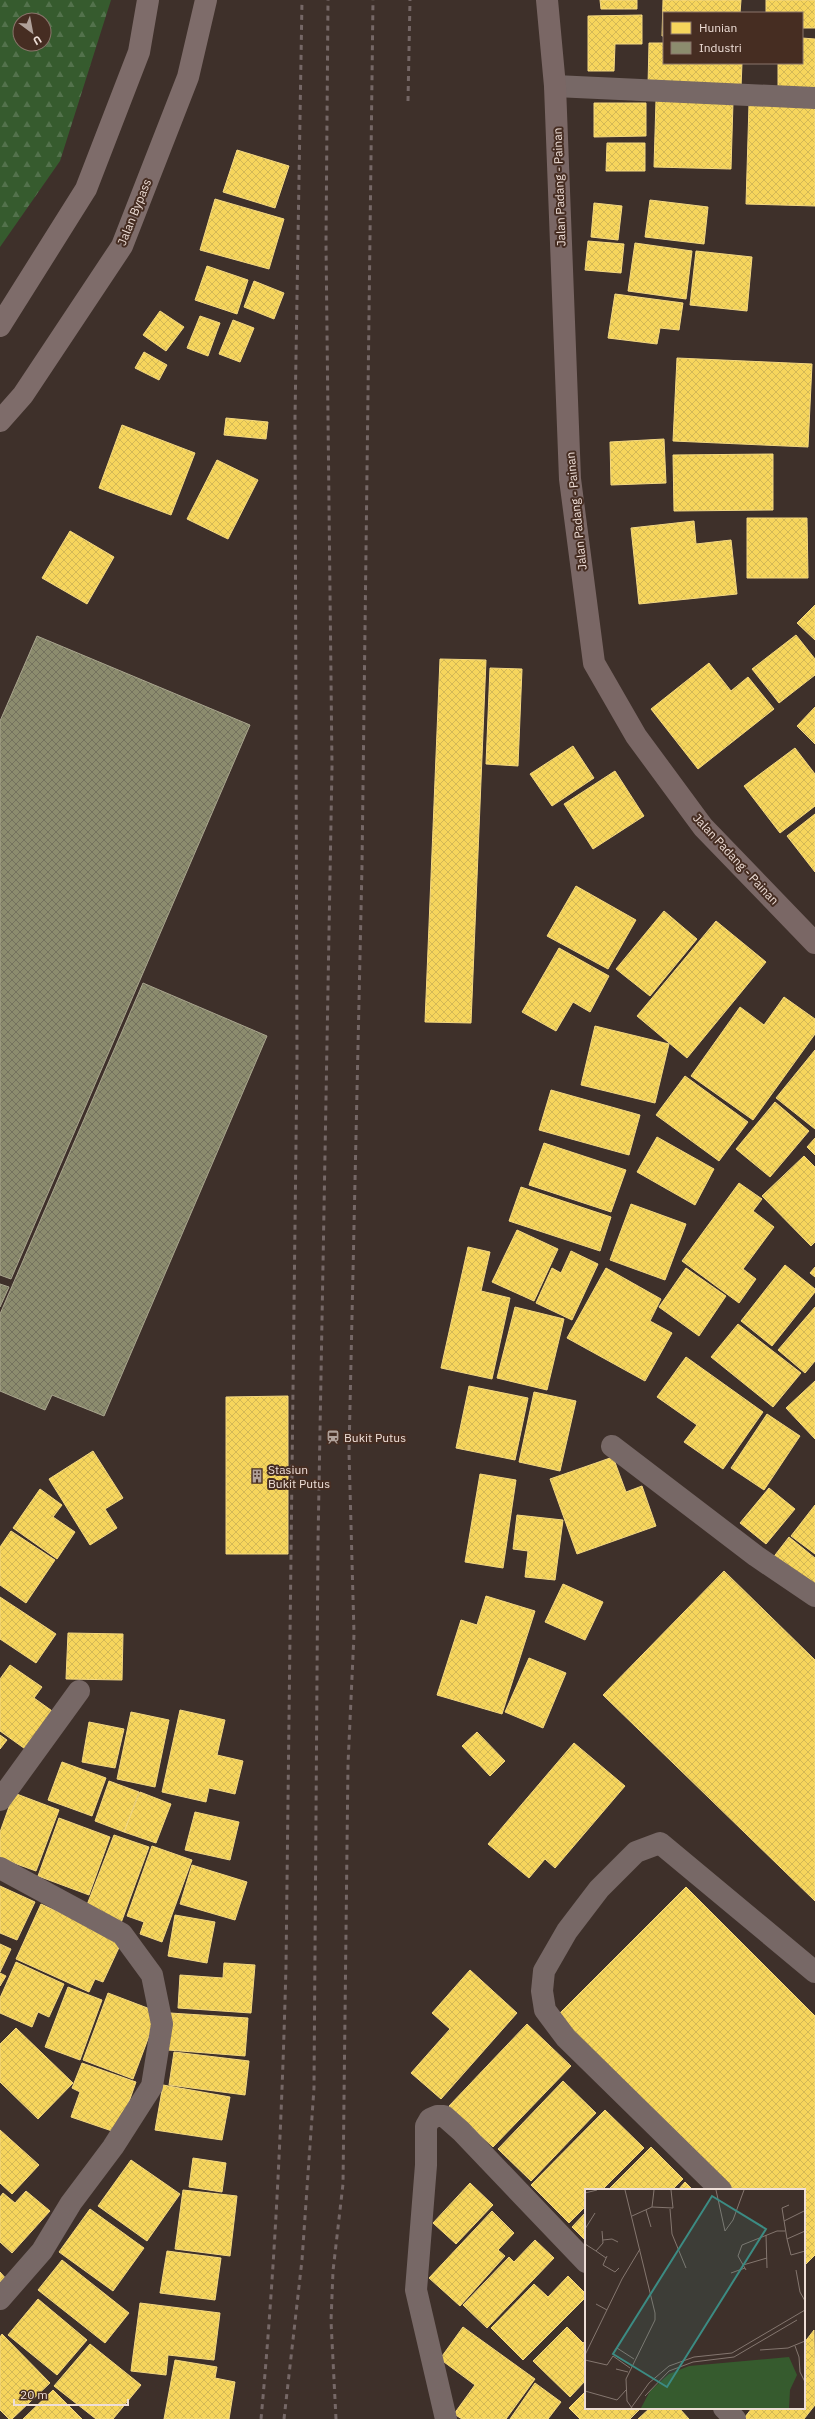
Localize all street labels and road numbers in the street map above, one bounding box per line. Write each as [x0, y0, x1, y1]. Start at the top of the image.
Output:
street label: Jalan Padang - Painan [549, 127, 569, 247]
street label: Jalan Bypass [114, 176, 154, 248]
street label: Jalan Padang - Painan [562, 451, 590, 571]
street label: Jalan Padang - Painan [690, 810, 782, 908]

